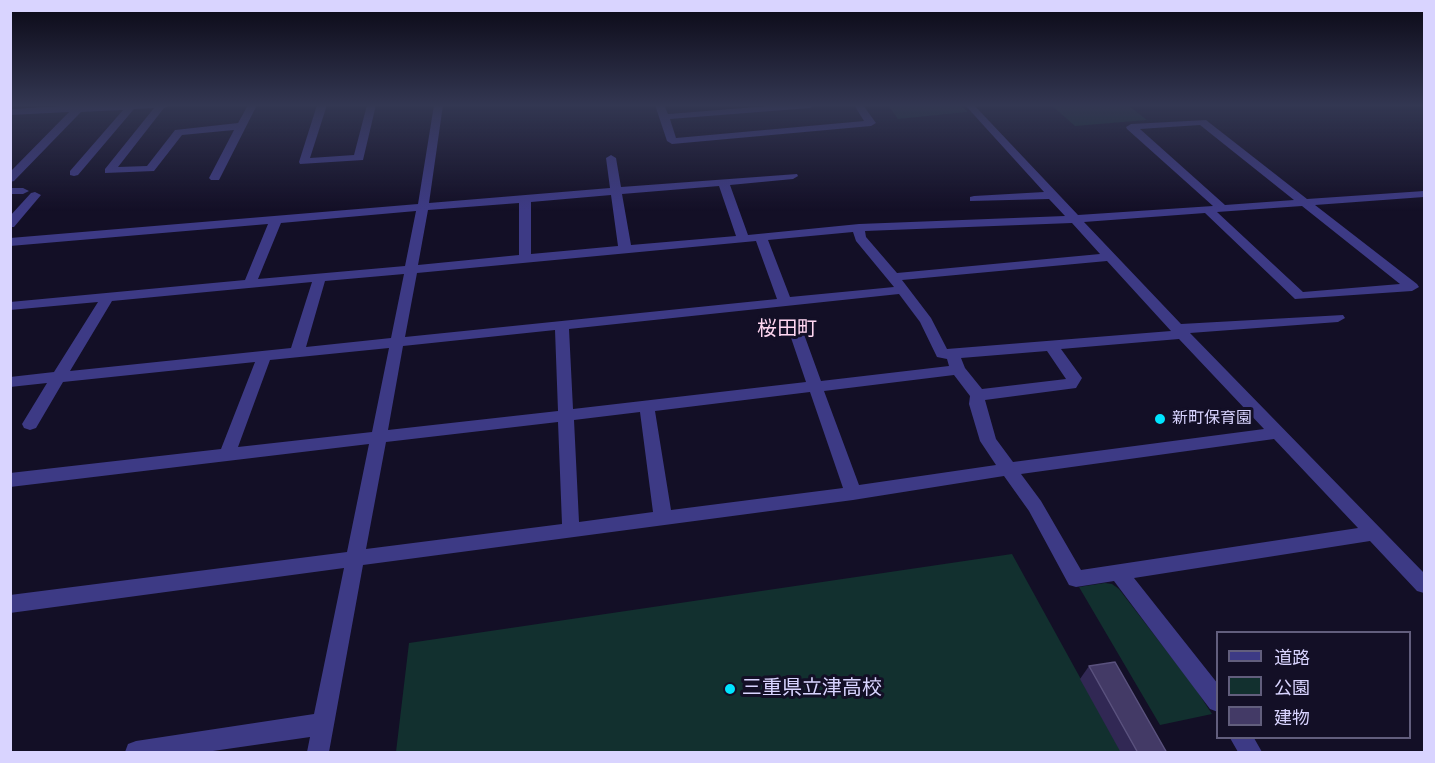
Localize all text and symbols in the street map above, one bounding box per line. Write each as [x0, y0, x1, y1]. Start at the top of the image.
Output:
district label: 桜田町 [757, 318, 817, 342]
place label: 新町保育園 [1172, 409, 1252, 429]
marker: 新町保育園 [1153, 412, 1167, 426]
legend [1216, 631, 1411, 739]
text: 道路 [1274, 647, 1310, 668]
place label: 三重県立津高校 [742, 677, 882, 701]
text: 公園 [1274, 677, 1310, 698]
marker: 三重県立津高校 [723, 682, 737, 696]
text: 建物 [1274, 707, 1310, 728]

